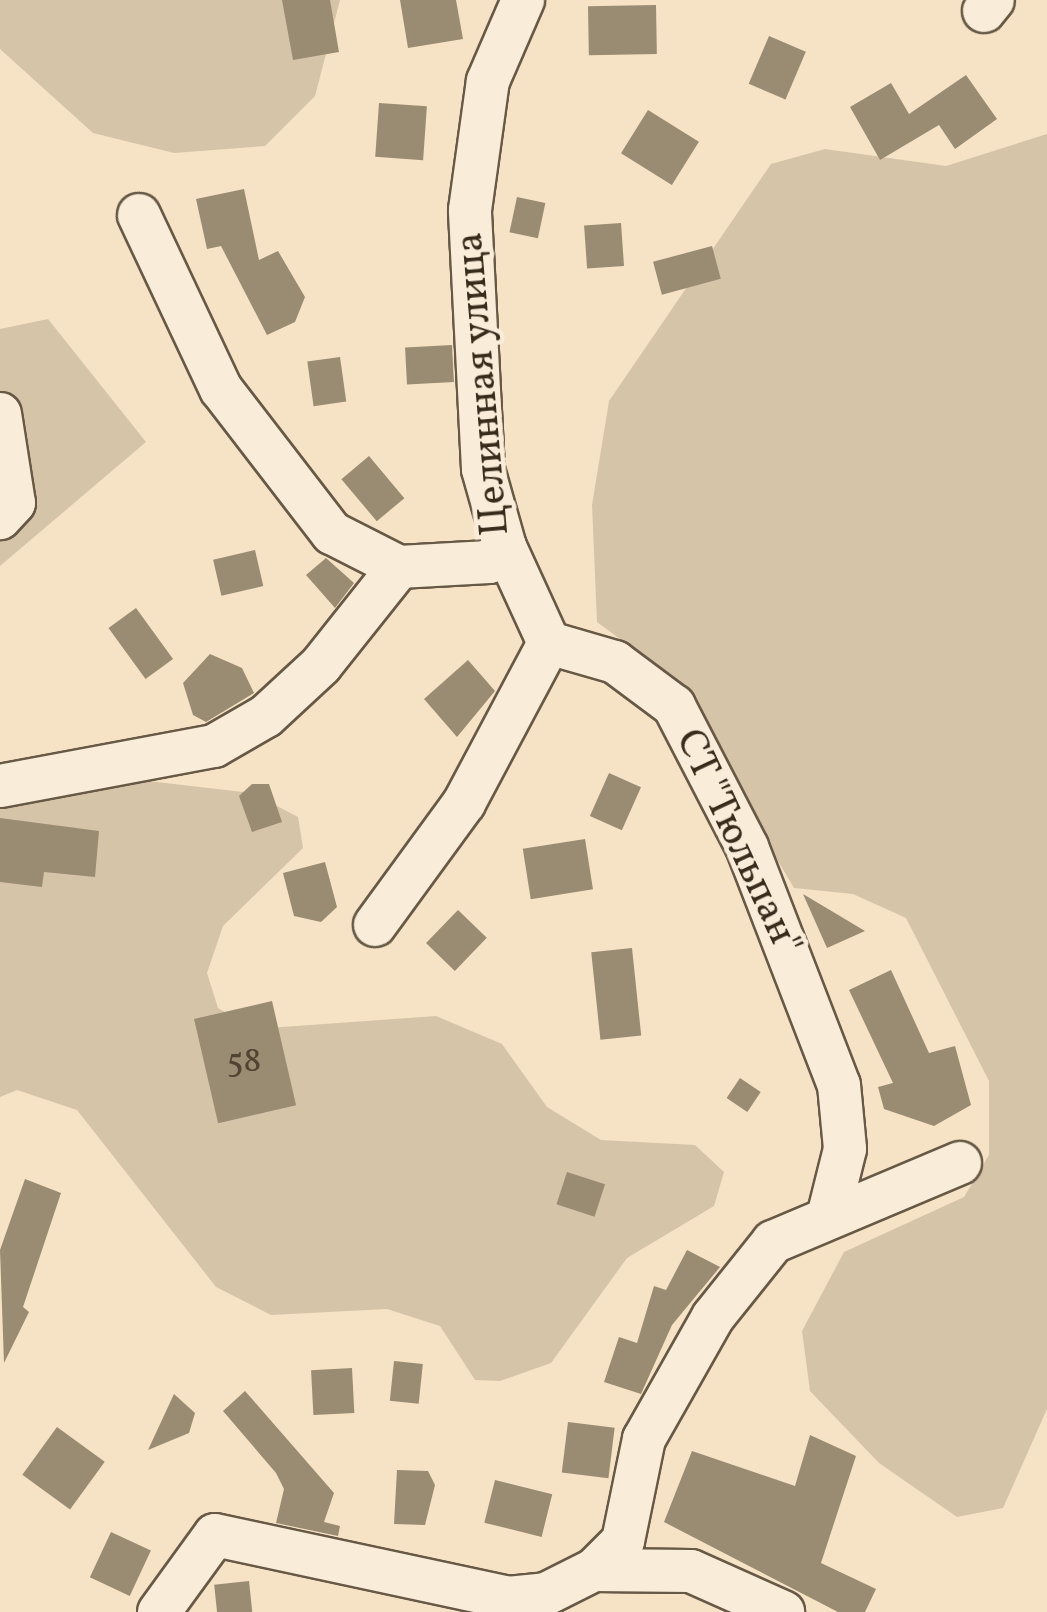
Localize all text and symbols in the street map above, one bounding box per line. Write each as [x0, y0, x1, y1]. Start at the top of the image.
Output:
street label: Целинная улица [447, 230, 521, 538]
street label: СТ "Тюльпан" [663, 722, 811, 964]
house number: 58 [227, 1041, 261, 1083]

